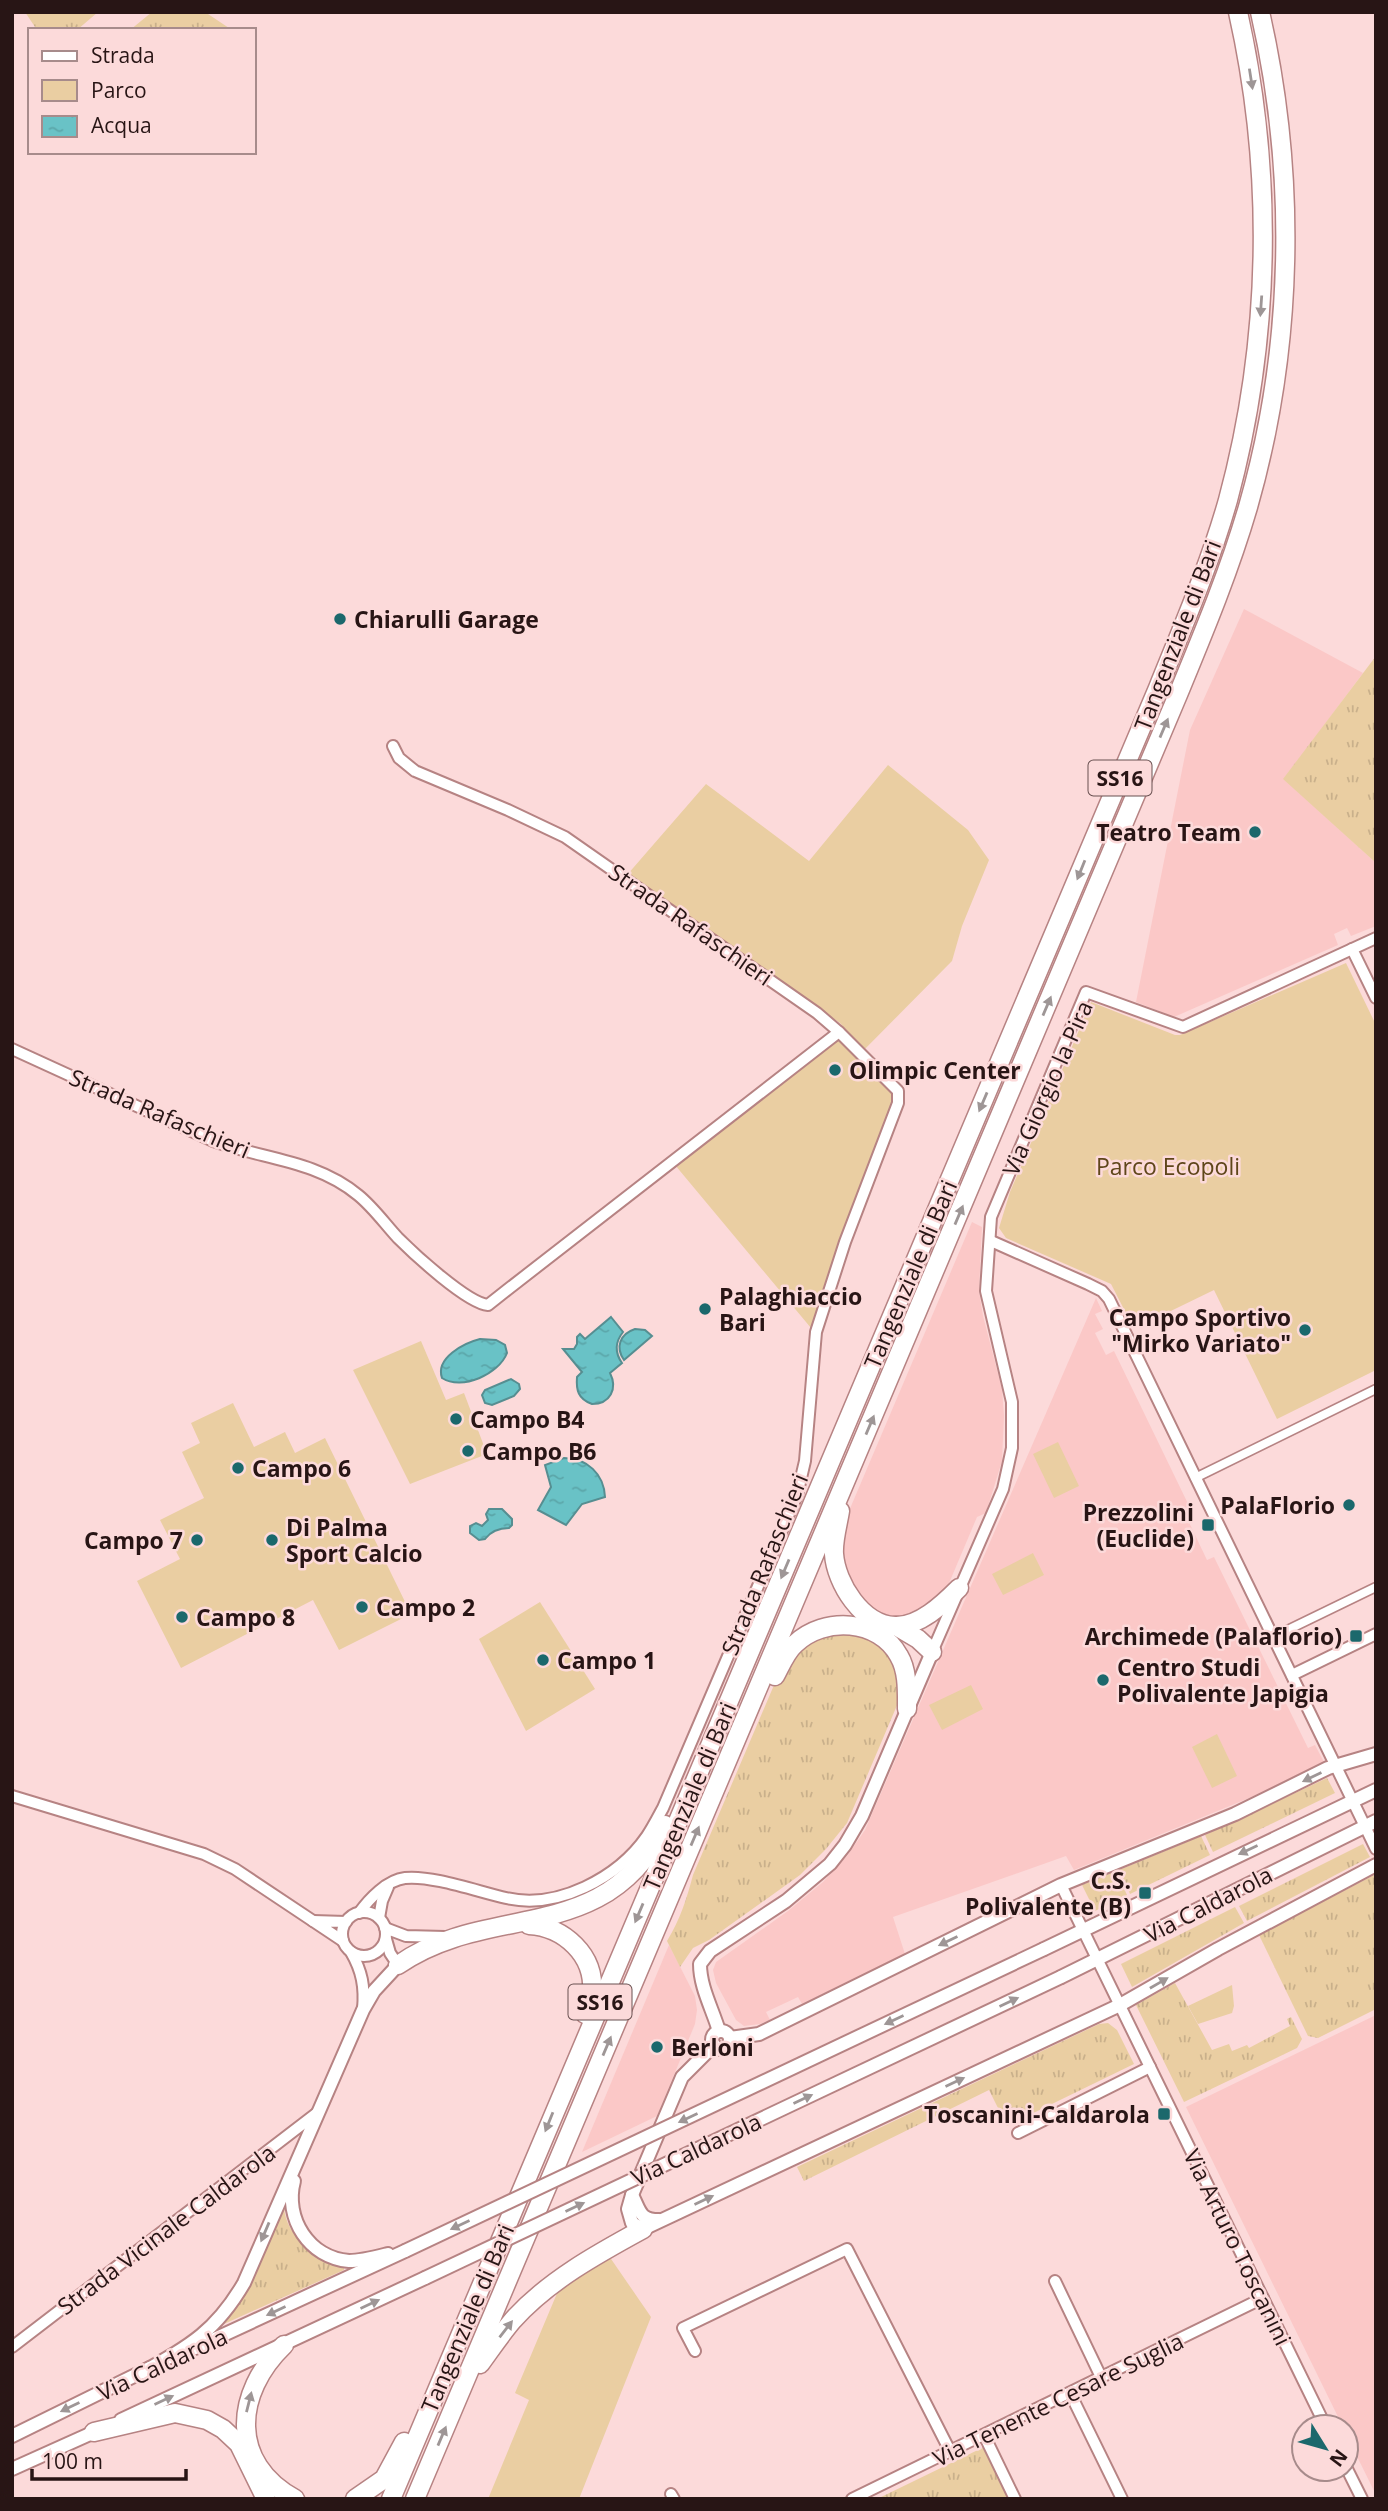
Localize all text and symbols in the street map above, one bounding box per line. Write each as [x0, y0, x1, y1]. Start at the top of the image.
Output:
legend [28, 28, 256, 154]
text: Strada [91, 41, 155, 69]
one-way arrow [1246, 68, 1257, 90]
text: Parco [91, 76, 147, 104]
text: Acqua [91, 111, 152, 139]
one-way arrow [1255, 295, 1266, 317]
street label: Tangenziale di Bari [1126, 535, 1228, 735]
place label: Chiarulli Garage [354, 603, 539, 635]
marker: Chiarulli Garage [332, 611, 348, 627]
one-way arrow [1159, 718, 1170, 739]
road number: SS16 [1088, 760, 1152, 796]
place label: Teatro Team [1096, 816, 1241, 848]
marker: Teatro Team [1247, 824, 1263, 840]
street label: Strada Rafaschieri [603, 855, 779, 993]
one-way arrow [1076, 859, 1087, 880]
street label: Via Giorgio la Pira [994, 995, 1100, 1181]
one-way arrow [1042, 995, 1053, 1016]
place label: Olimpic Center [849, 1054, 1021, 1086]
street label: Strada Rafaschieri [65, 1061, 255, 1165]
marker: Olimpic Center [827, 1062, 843, 1078]
one-way arrow [977, 1092, 989, 1112]
park label: Parco Ecopoli [1096, 1150, 1240, 1182]
street label: Tangenziale di Bari [856, 1175, 964, 1373]
one-way arrow [953, 1204, 964, 1225]
place label: Palaghiaccio Bari [719, 1280, 862, 1338]
marker: Palaghiaccio Bari [697, 1301, 713, 1317]
place label: Campo Sportivo "Mirko Variato" [1109, 1301, 1291, 1359]
marker: Campo Sportivo "Mirko Variato" [1297, 1322, 1313, 1338]
place label: Campo B4 [470, 1403, 585, 1435]
marker: Campo B4 [448, 1411, 464, 1427]
one-way arrow [865, 1414, 876, 1435]
place label: Campo B6 [482, 1435, 597, 1467]
marker: Campo B6 [460, 1443, 476, 1459]
place label: Campo 6 [252, 1452, 351, 1484]
marker: Campo 6 [230, 1460, 246, 1476]
street label: Strada Rafaschieri [713, 1468, 815, 1660]
place label: PalaFlorio [1220, 1489, 1335, 1521]
place label: Prezzolini (Euclide) [1083, 1496, 1194, 1554]
marker: PalaFlorio [1341, 1497, 1357, 1513]
place label: Di Palma Sport Calcio [286, 1511, 423, 1569]
marker: Prezzolini (Euclide) [1200, 1517, 1216, 1533]
place label: Campo 7 [84, 1524, 183, 1556]
marker: Campo 7 [189, 1532, 205, 1548]
marker: Di Palma Sport Calcio [264, 1532, 280, 1548]
one-way arrow [779, 1558, 790, 1579]
place label: Campo 2 [376, 1591, 475, 1623]
marker: Campo 2 [354, 1599, 370, 1615]
place label: Campo 8 [196, 1601, 295, 1633]
marker: Campo 8 [174, 1609, 190, 1625]
place label: Archimede (Palaflorio) [1085, 1620, 1342, 1652]
marker: Archimede (Palaflorio) [1348, 1628, 1364, 1644]
place label: Campo 1 [557, 1644, 656, 1676]
place label: Centro Studi Polivalente Japigia [1117, 1651, 1329, 1709]
marker: Campo 1 [535, 1652, 551, 1668]
marker: Centro Studi Polivalente Japigia [1095, 1672, 1111, 1688]
street label: Tangenziale di Bari [635, 1697, 743, 1895]
one-way arrow [1302, 1771, 1322, 1782]
one-way arrow [690, 1826, 701, 1847]
one-way arrow [1238, 1845, 1258, 1856]
street label: Via Caldarola [1138, 1858, 1278, 1950]
place label: C.S. Polivalente (B) [965, 1864, 1131, 1922]
marker: C.S. Polivalente (B) [1137, 1885, 1153, 1901]
one-way arrow [633, 1903, 644, 1924]
one-way arrow [938, 1935, 958, 1946]
one-way arrow [1150, 1977, 1169, 1989]
road number: SS16 [568, 1984, 632, 2020]
one-way arrow [999, 1996, 1019, 2007]
one-way arrow [884, 2015, 904, 2026]
place label: Berloni [671, 2031, 754, 2063]
one-way arrow [601, 2035, 612, 2056]
marker: Berloni [649, 2039, 665, 2055]
one-way arrow [945, 2077, 965, 2088]
one-way arrow [793, 2093, 813, 2105]
place label: Toscanini-Caldarola [924, 2098, 1150, 2130]
street label: Via Caldarola [626, 2105, 766, 2193]
marker: Toscanini-Caldarola [1156, 2106, 1172, 2122]
one-way arrow [543, 2112, 554, 2133]
one-way arrow [678, 2112, 698, 2123]
street label: Strada Vicinale Caldarola [50, 2136, 282, 2322]
street label: Via Arturo Toscanini [1177, 2143, 1299, 2351]
one-way arrow [694, 2194, 715, 2205]
one-way arrow [565, 2201, 585, 2212]
street label: Tangenziale di Bari [413, 2219, 521, 2417]
one-way arrow [450, 2220, 471, 2231]
one-way arrow [259, 2222, 270, 2243]
one-way arrow [360, 2298, 380, 2310]
one-way arrow [266, 2305, 286, 2316]
street label: Via Caldarola [92, 2320, 232, 2408]
one-way arrow [499, 2320, 513, 2338]
street label: Via Tenente Cesare Suglia [927, 2324, 1189, 2474]
one-way arrow [244, 2391, 255, 2413]
one-way arrow [154, 2394, 174, 2406]
one-way arrow [60, 2402, 80, 2413]
north arrow [1290, 2413, 1360, 2483]
one-way arrow [436, 2426, 448, 2446]
scale bar [32, 2438, 186, 2482]
text: N [1324, 2444, 1354, 2472]
text: 100 m [42, 2447, 103, 2475]

